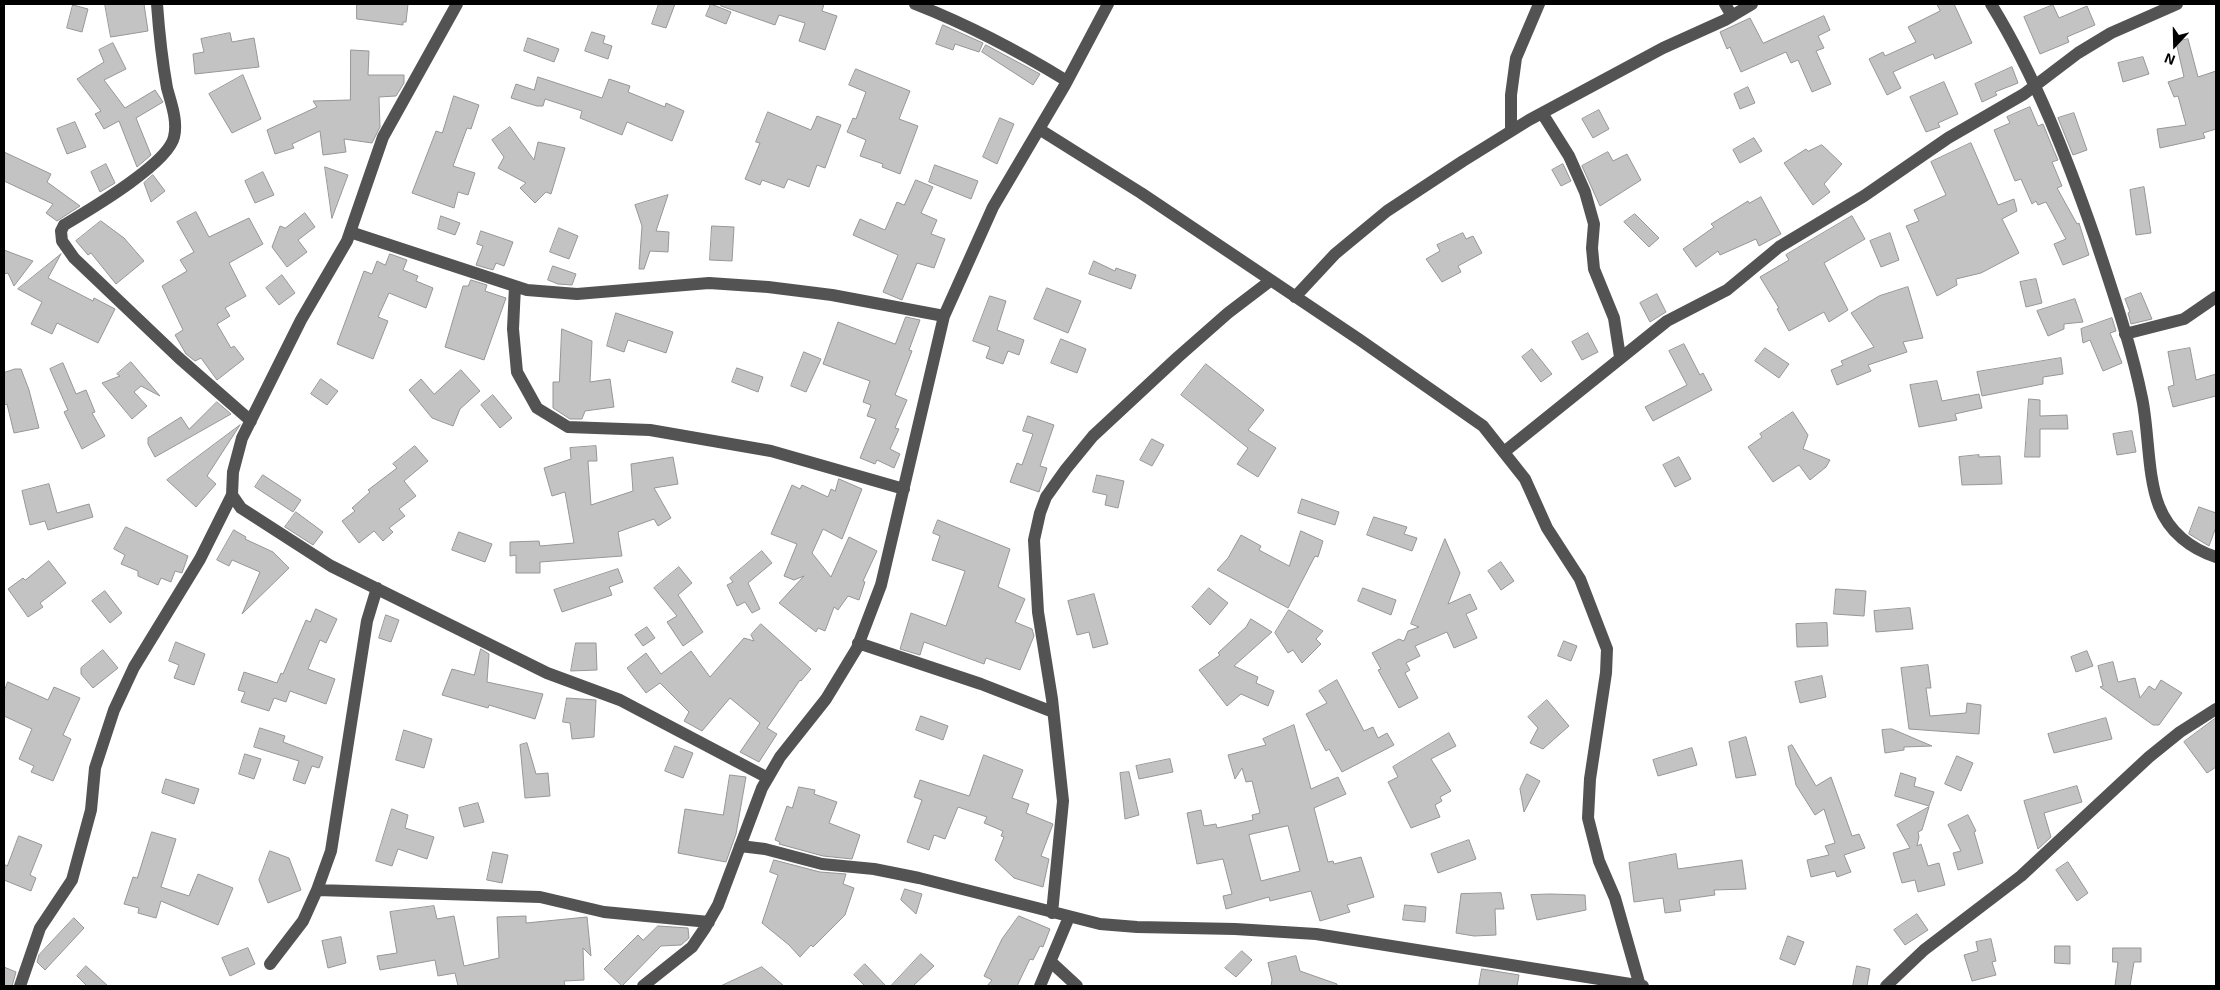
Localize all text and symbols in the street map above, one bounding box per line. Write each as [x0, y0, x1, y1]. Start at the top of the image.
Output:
north arrow [2150, 20, 2200, 70]
text: N [2162, 50, 2177, 69]

